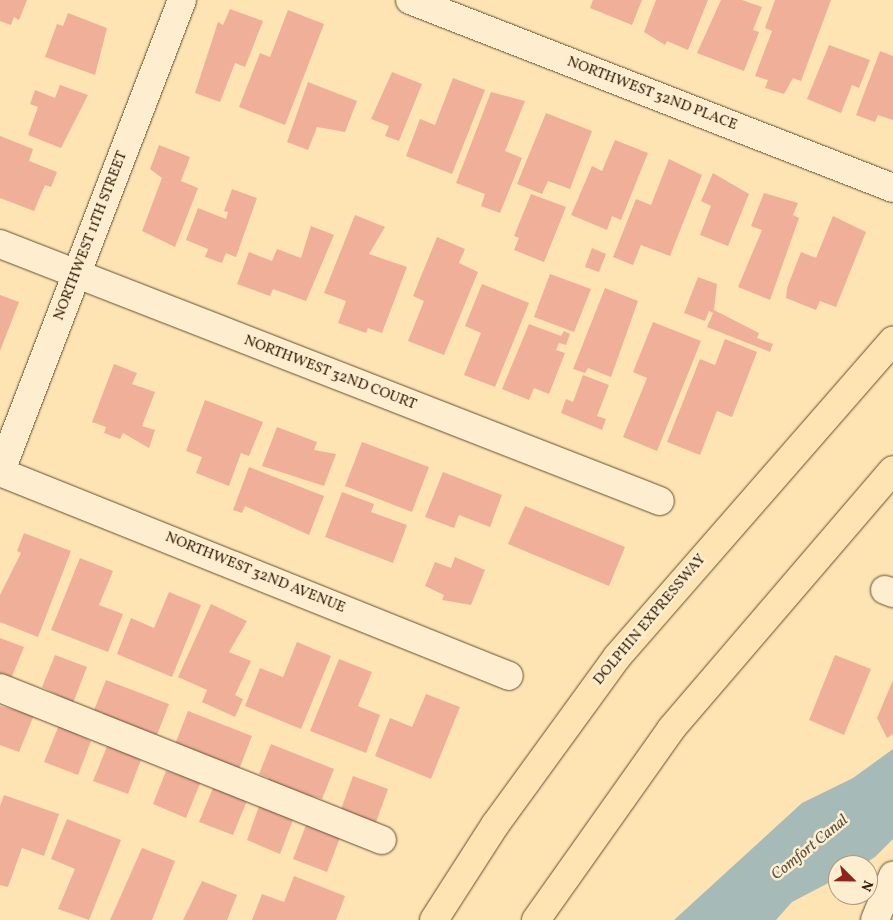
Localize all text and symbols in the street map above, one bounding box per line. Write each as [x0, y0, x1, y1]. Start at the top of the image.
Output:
street label: NORTHWEST 32ND PLACE [564, 53, 740, 135]
street label: NORTHWEST 11TH STREET [50, 149, 132, 323]
street label: NORTHWEST 32ND COURT [241, 332, 419, 414]
street label: NORTHWEST 32ND AVENUE [162, 528, 348, 618]
street label: DOLPHIN EXPRESSWAY [590, 551, 710, 689]
water label: Comfort Canal [768, 811, 852, 885]
north arrow [828, 855, 878, 905]
text: N [856, 877, 877, 894]

